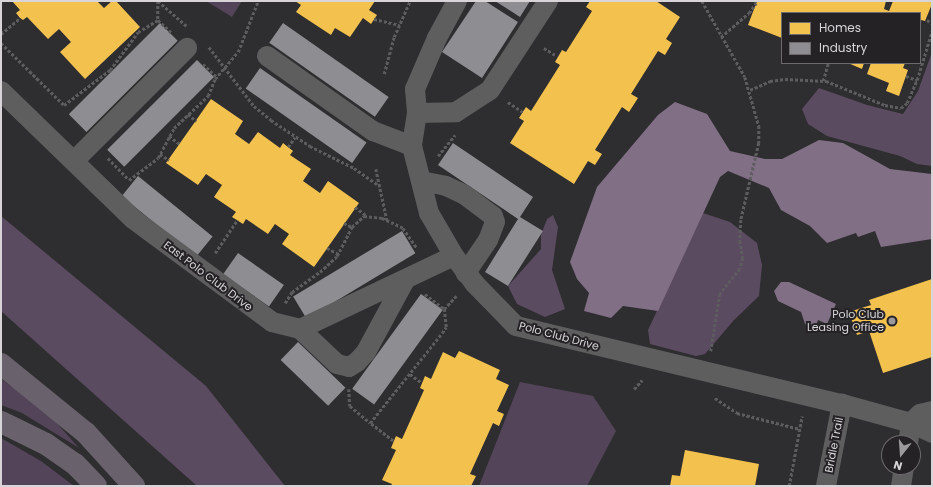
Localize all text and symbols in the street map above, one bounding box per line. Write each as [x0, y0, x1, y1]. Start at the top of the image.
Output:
legend [781, 12, 921, 64]
text: Homes [819, 19, 861, 36]
text: Industry [819, 39, 867, 56]
street label: East Polo Club Drive [161, 238, 255, 314]
place label: Polo Club Leasing Office [807, 308, 884, 334]
marker: Polo Club Leasing Office [887, 316, 897, 326]
street label: Polo Club Drive [518, 319, 600, 353]
street label: Bridle Trail [822, 416, 846, 474]
north arrow [881, 435, 921, 475]
text: N [891, 457, 904, 474]

